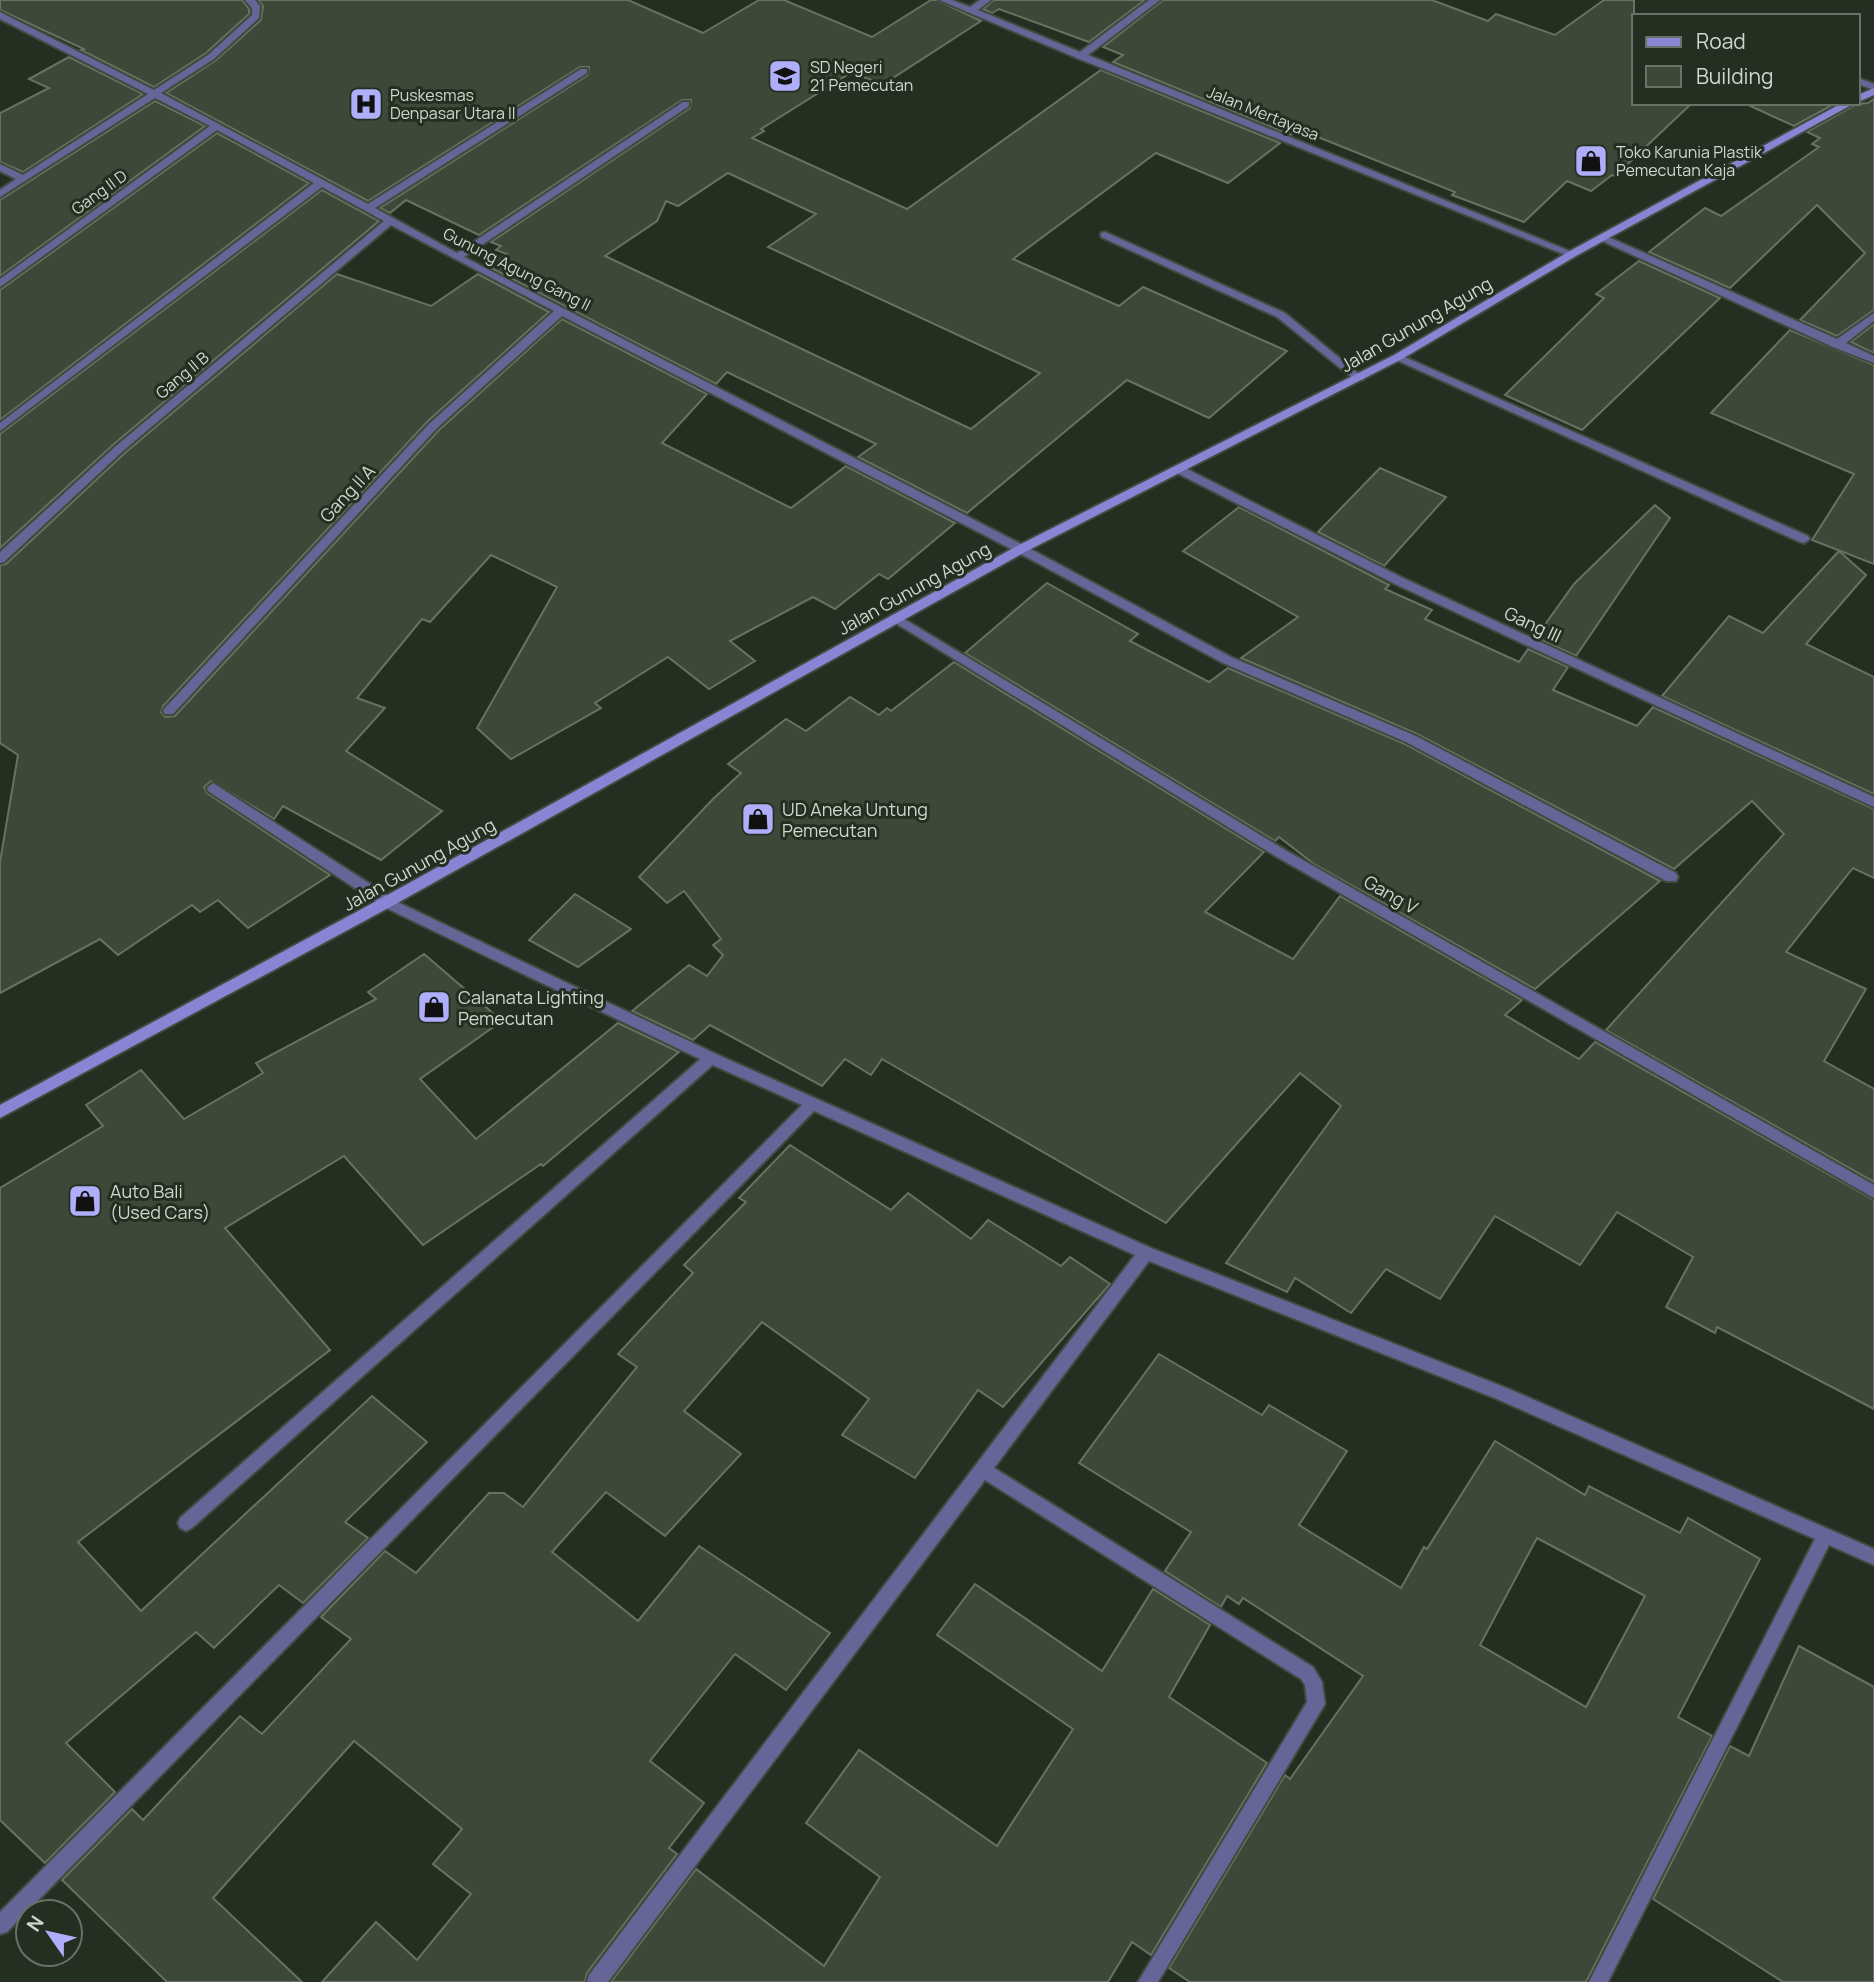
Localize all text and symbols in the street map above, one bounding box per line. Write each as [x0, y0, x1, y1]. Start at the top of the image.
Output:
legend [1632, 14, 1860, 105]
text: Road [1696, 27, 1746, 55]
place label: SD Negeri 21 Pemecutan [810, 56, 913, 96]
school or university icon: SD Negeri 21 Pemecutan [766, 57, 804, 95]
text: Building [1696, 62, 1773, 90]
street label: Jalan Mertayasa [1204, 80, 1322, 146]
place label: Puskesmas Denpasar Utara II [390, 84, 516, 124]
hospital icon: Puskesmas Denpasar Utara II [347, 85, 385, 123]
place label: Toko Karunia Plastik Pemecutan Kaja [1616, 141, 1763, 181]
shop icon: Toko Karunia Plastik Pemecutan Kaja [1572, 142, 1610, 180]
street label: Gang II D [67, 164, 131, 220]
street label: Gunung Agung Gang II [439, 222, 595, 316]
street label: Jalan Gunung Agung [1336, 271, 1496, 377]
street label: Gang II B [151, 346, 213, 404]
street label: Gang II A [314, 458, 380, 527]
street label: Jalan Gunung Agung [834, 536, 994, 640]
street label: Gang III [1501, 600, 1565, 648]
place label: UD Aneka Untung Pemecutan [782, 797, 928, 842]
shop icon: UD Aneka Untung Pemecutan [739, 800, 777, 838]
street label: Jalan Gunung Agung [339, 812, 499, 916]
street label: Gang V [1360, 869, 1422, 919]
place label: Calanata Lighting Pemecutan [458, 985, 604, 1030]
shop icon: Calanata Lighting Pemecutan [415, 988, 453, 1026]
place label: Auto Bali (Used Cars) [110, 1179, 210, 1224]
shop icon: Auto Bali (Used Cars) [66, 1182, 104, 1220]
north arrow [14, 1898, 84, 1968]
text: N [20, 1911, 50, 1936]

